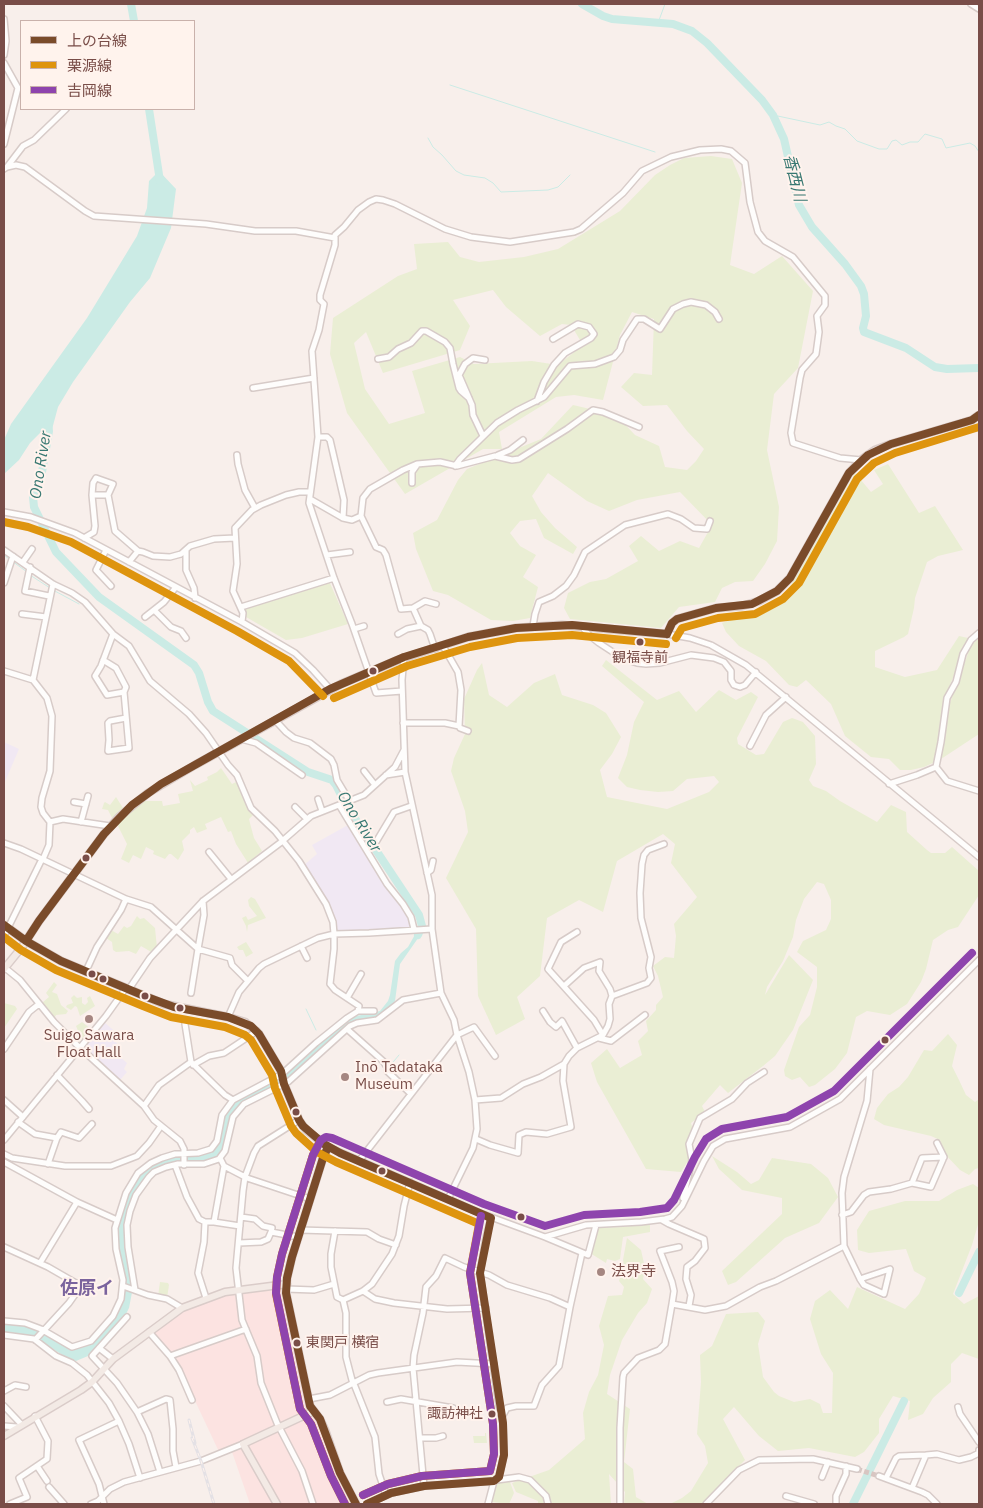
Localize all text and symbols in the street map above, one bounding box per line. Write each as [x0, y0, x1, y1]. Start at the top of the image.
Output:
legend [20, 20, 195, 110]
text: 上の台線 [67, 31, 127, 50]
text: 栗源線 [67, 56, 112, 75]
text: 吉岡線 [67, 81, 112, 100]
water label: 香西川 [779, 152, 809, 204]
water label: Ono River [26, 430, 56, 500]
marker: 観福寺前 [635, 637, 645, 647]
place label: 観福寺前 [612, 650, 668, 666]
unlabelled marker [368, 666, 378, 676]
water label: Ono River [333, 788, 385, 856]
unlabelled marker [81, 853, 91, 863]
unlabelled marker [87, 969, 97, 979]
unlabelled marker [98, 974, 108, 984]
unlabelled marker [140, 991, 150, 1001]
unlabelled marker [175, 1003, 185, 1013]
marker: Suigo Sawara Float Hall [83, 1013, 95, 1025]
place label: Suigo Sawara Float Hall [44, 1027, 134, 1062]
unlabelled marker [880, 1035, 890, 1045]
place label: Inō Tadataka Museum [355, 1059, 443, 1094]
marker: Inō Tadataka Museum [339, 1071, 351, 1083]
unlabelled marker [291, 1107, 301, 1117]
unlabelled marker [377, 1166, 387, 1176]
unlabelled marker [516, 1212, 526, 1222]
place label: 法界寺 [611, 1263, 656, 1281]
marker: 法界寺 [595, 1266, 607, 1278]
district label: 佐原イ [60, 1278, 114, 1300]
place label: 東関戸 横宿 [306, 1335, 379, 1351]
marker: 東関戸 横宿 [292, 1338, 302, 1348]
place label: 諏訪神社 [427, 1406, 483, 1422]
marker: 諏訪神社 [487, 1409, 497, 1419]

